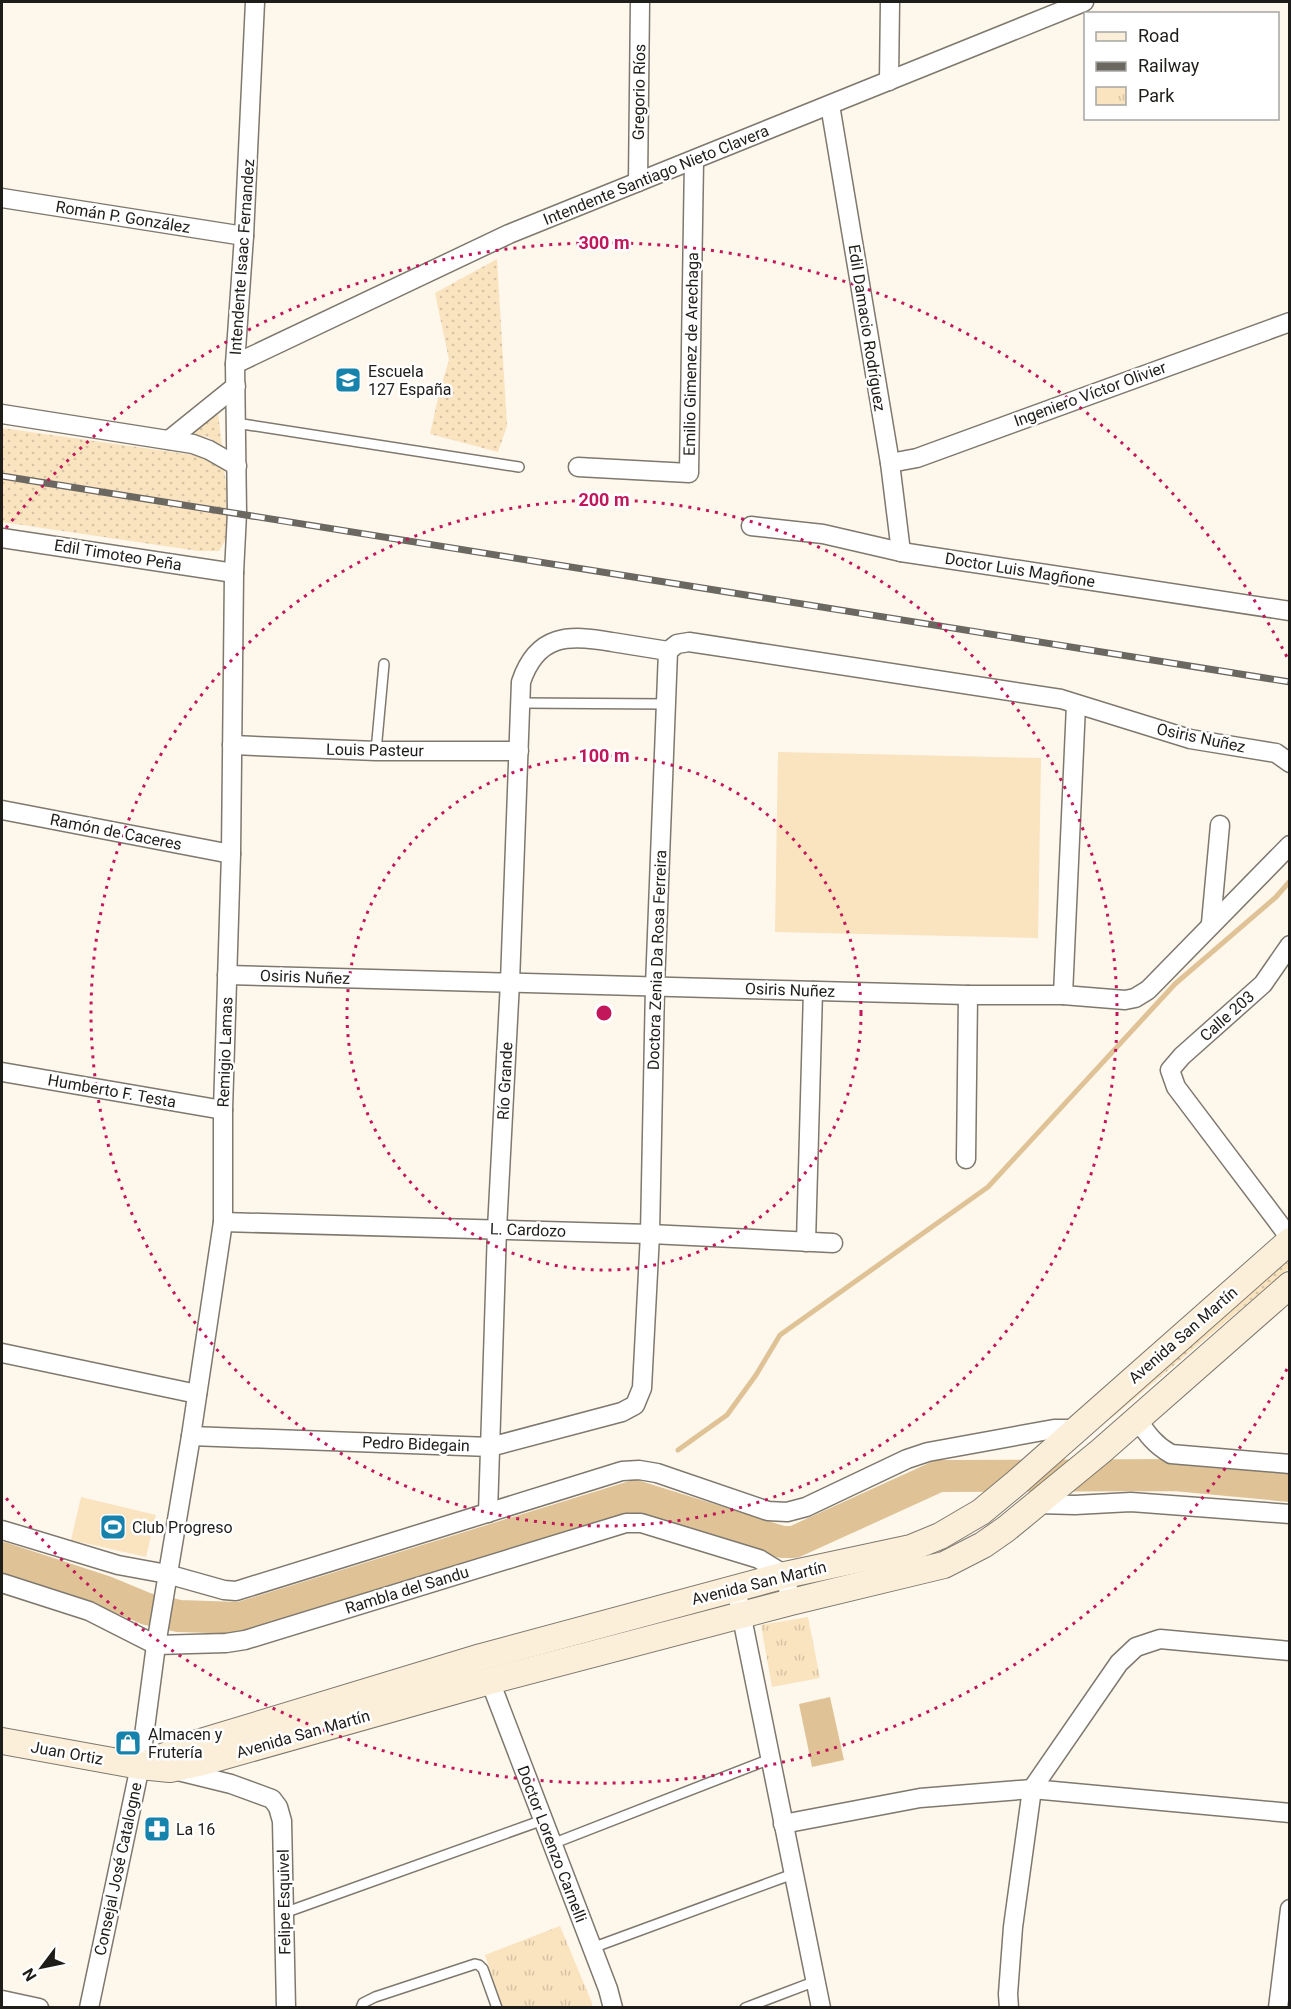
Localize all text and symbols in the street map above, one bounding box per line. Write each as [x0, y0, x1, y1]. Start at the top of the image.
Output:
legend [1084, 12, 1279, 120]
text: Road [1138, 25, 1179, 46]
street label: Gregorio Ríos [629, 44, 649, 140]
text: Railway [1138, 55, 1200, 76]
text: Park [1138, 85, 1175, 106]
street label: Intendente Santiago Nieto Clavera [540, 121, 772, 229]
street label: Intendente Isaac Fernandez [226, 158, 258, 356]
street label: Román P. González [54, 197, 192, 237]
text: 300 m [578, 232, 630, 253]
street label: Edil Damacio Rodríguez [844, 243, 890, 413]
street label: Emilio Gimenez de Arechaga [680, 252, 702, 456]
street label: Ingeniero Víctor Olivier [1011, 357, 1169, 430]
place label: Escuela 127 España [368, 362, 452, 399]
school or university icon: Escuela 127 España [333, 365, 363, 395]
text: 200 m [578, 489, 630, 510]
street label: Edil Timoteo Peña [53, 536, 183, 574]
street label: Doctor Luis Magñone [944, 549, 1096, 591]
street label: Osiris Nuñez [1155, 719, 1247, 757]
street label: Louis Pasteur [326, 740, 425, 760]
text: 100 m [578, 745, 630, 766]
street label: Ramón de Caceres [48, 810, 184, 854]
street label: Doctora Zenia Da Rosa Ferreira [644, 850, 670, 1070]
street label: Osiris Nuñez [260, 966, 350, 988]
street label: Osiris Nuñez [745, 979, 835, 1001]
street label: Calle 203 [1196, 987, 1258, 1045]
street label: Remigio Lamas [214, 996, 236, 1108]
centre of rings [594, 1003, 614, 1023]
street label: Río Grande [493, 1042, 517, 1120]
street label: Humberto F. Testa [46, 1070, 178, 1112]
street label: L. Cardozo [490, 1219, 566, 1241]
street label: Avenida San Martín [1125, 1283, 1241, 1387]
street label: Pedro Bidegain [362, 1433, 470, 1455]
sports icon: Club Progreso [98, 1512, 128, 1542]
place label: Club Progreso [132, 1518, 233, 1537]
street label: Avenida San Martín [690, 1557, 828, 1609]
street label: Rambla del Sandu [343, 1562, 471, 1618]
street label: Avenida San Martín [234, 1706, 372, 1762]
place label: Almacen y Frutería [148, 1725, 223, 1762]
shop icon: Almacen y Frutería [113, 1728, 143, 1758]
street label: Juan Ortiz [29, 1737, 105, 1769]
street label: Doctor Lorenzo Carnelli [513, 1763, 591, 1925]
street label: Consejal José Catalogne [90, 1781, 146, 1957]
pharmacy icon: La 16 [142, 1814, 172, 1844]
place label: La 16 [176, 1820, 215, 1839]
street label: Felipe Esquivel [274, 1849, 294, 1955]
north arrow [12, 1937, 72, 1997]
text: N [19, 1965, 41, 1985]

